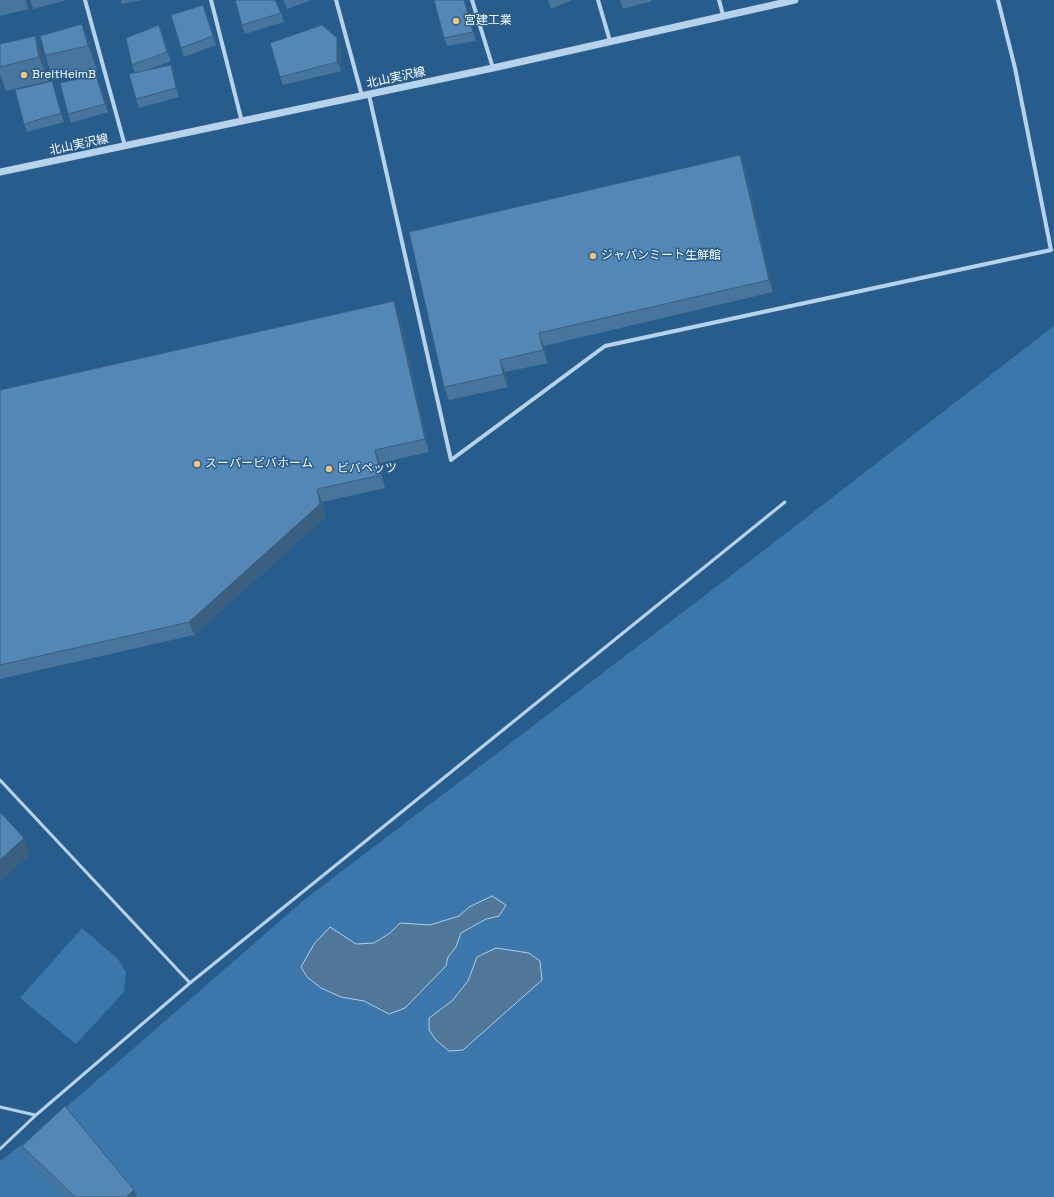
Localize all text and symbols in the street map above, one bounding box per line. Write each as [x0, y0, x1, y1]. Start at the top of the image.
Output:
place label: 宮建工業 [464, 14, 512, 28]
marker: 宮建工業 [451, 16, 461, 26]
street label: 北山実沢線 [365, 65, 427, 91]
place label: BreitHeimB [32, 68, 96, 82]
marker: BreitHeimB [19, 70, 29, 80]
street label: 北山実沢線 [48, 132, 110, 158]
place label: ジャパンミート生鮮館 [601, 249, 721, 263]
marker: ジャパンミート生鮮館 [588, 251, 598, 261]
place label: スーパービバホーム [205, 457, 313, 471]
marker: スーパービバホーム [192, 459, 202, 469]
place label: ビバペッツ [337, 462, 397, 476]
marker: ビバペッツ [324, 464, 334, 474]

